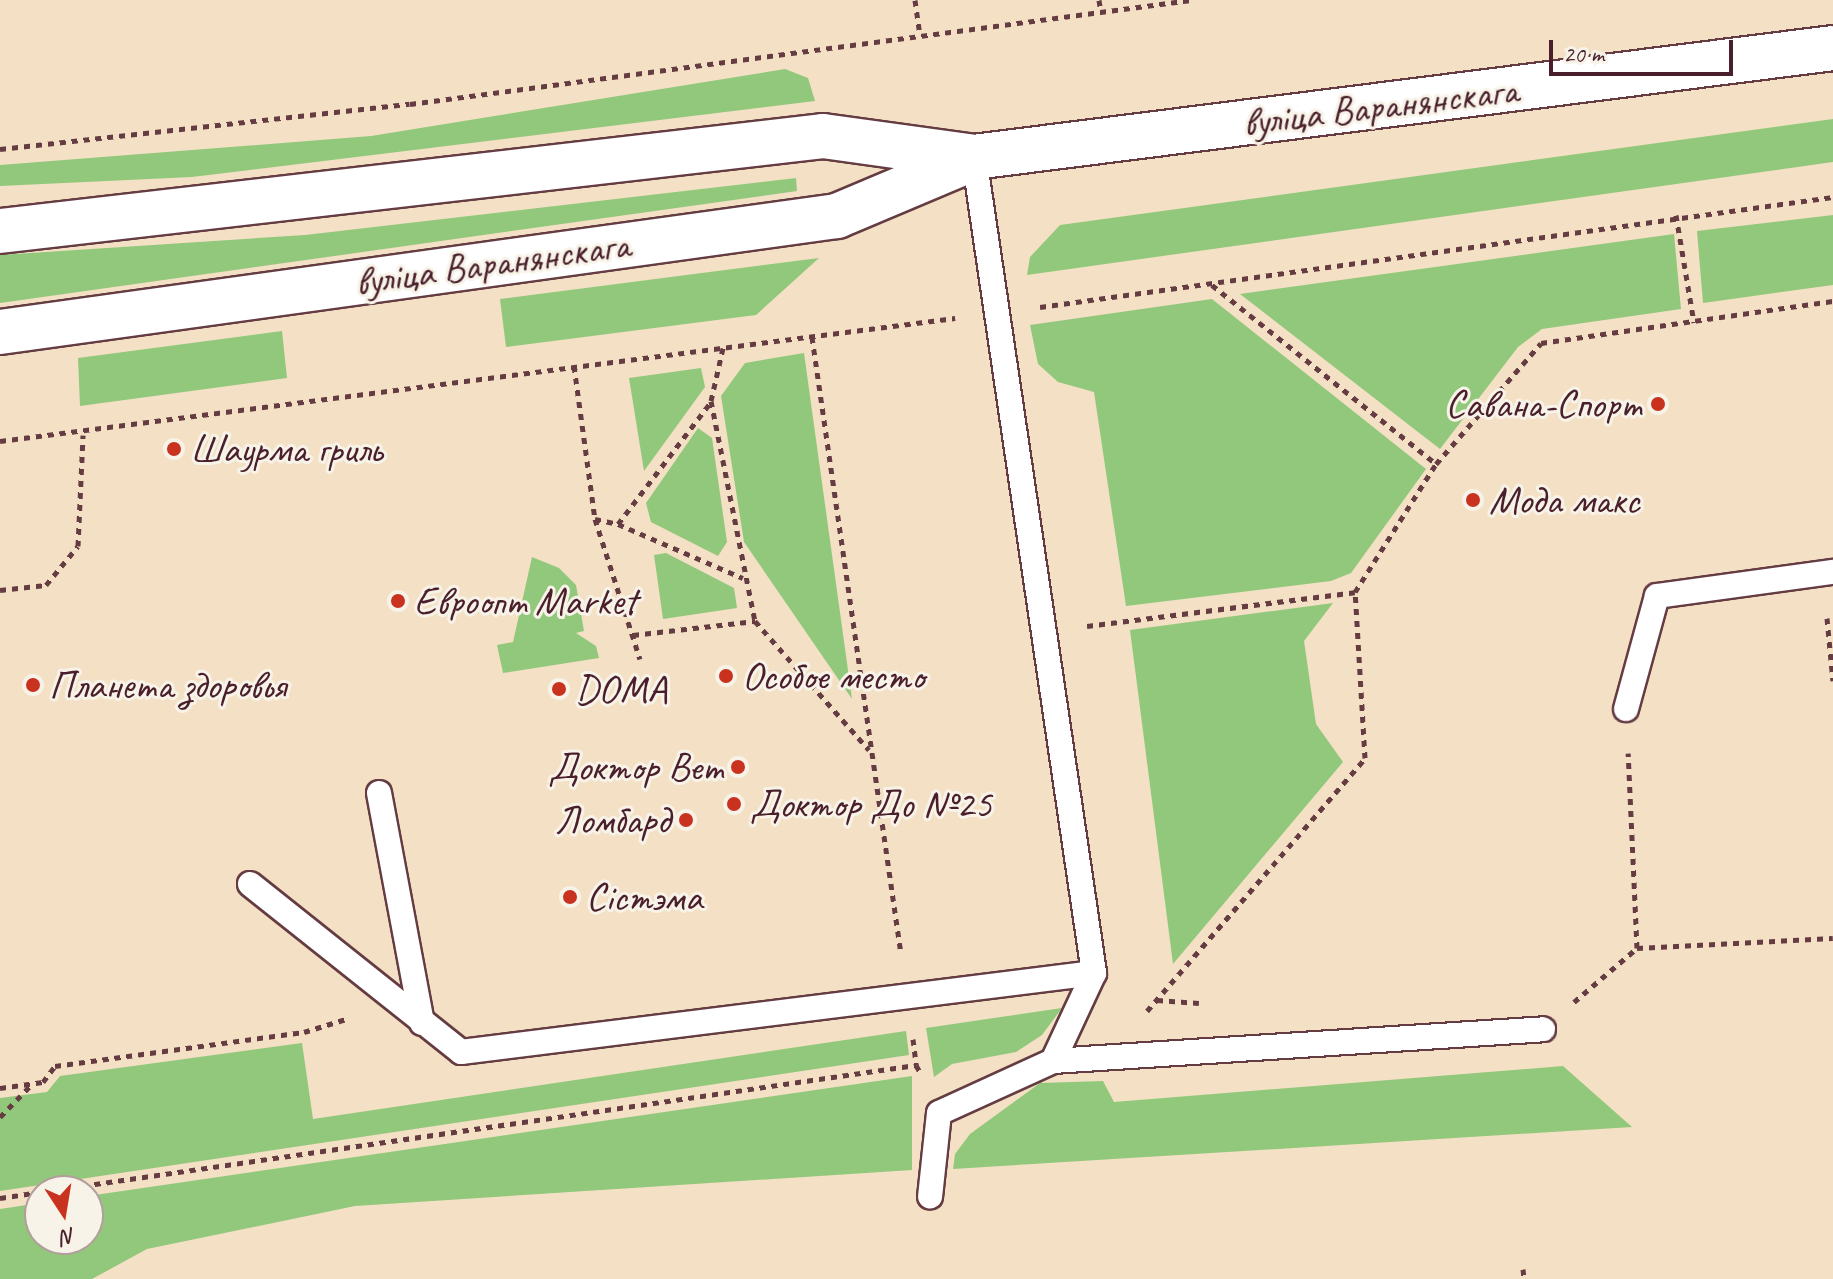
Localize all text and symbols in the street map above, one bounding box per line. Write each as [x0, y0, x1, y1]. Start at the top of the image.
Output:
scale bar [1553, 24, 1737, 74]
text: 20 m [1563, 39, 1604, 69]
street label: вуліца Варанянскага [1240, 65, 1520, 147]
street label: вуліца Варанянскага [352, 220, 632, 306]
place label: Савана-Спорт [1445, 380, 1642, 428]
marker: Савана-Спорт [1649, 395, 1667, 413]
place label: Шаурма гриль [190, 425, 385, 473]
marker: Шаурма гриль [165, 440, 183, 458]
place label: Мода макс [1489, 476, 1639, 524]
marker: Мода макс [1464, 491, 1482, 509]
place label: Евроопт Market [414, 577, 637, 625]
marker: Евроопт Market [389, 592, 407, 610]
place label: Особое место [742, 652, 922, 700]
place label: Планета здоровья [49, 661, 286, 709]
place label: DOMA [575, 665, 667, 713]
marker: Особое место [717, 667, 735, 685]
marker: Планета здоровья [24, 676, 42, 694]
marker: DOMA [550, 680, 568, 698]
place label: Доктор Вет [548, 743, 722, 791]
marker: Доктор Вет [729, 758, 747, 776]
place label: Доктор До №25 [750, 780, 992, 828]
marker: Доктор До №25 [725, 795, 743, 813]
place label: Ломбард [555, 796, 670, 844]
marker: Ломбард [677, 811, 695, 829]
place label: Сістэма [586, 873, 702, 921]
marker: Сістэма [561, 888, 579, 906]
north arrow [24, 1175, 104, 1255]
text: N [59, 1221, 78, 1252]

